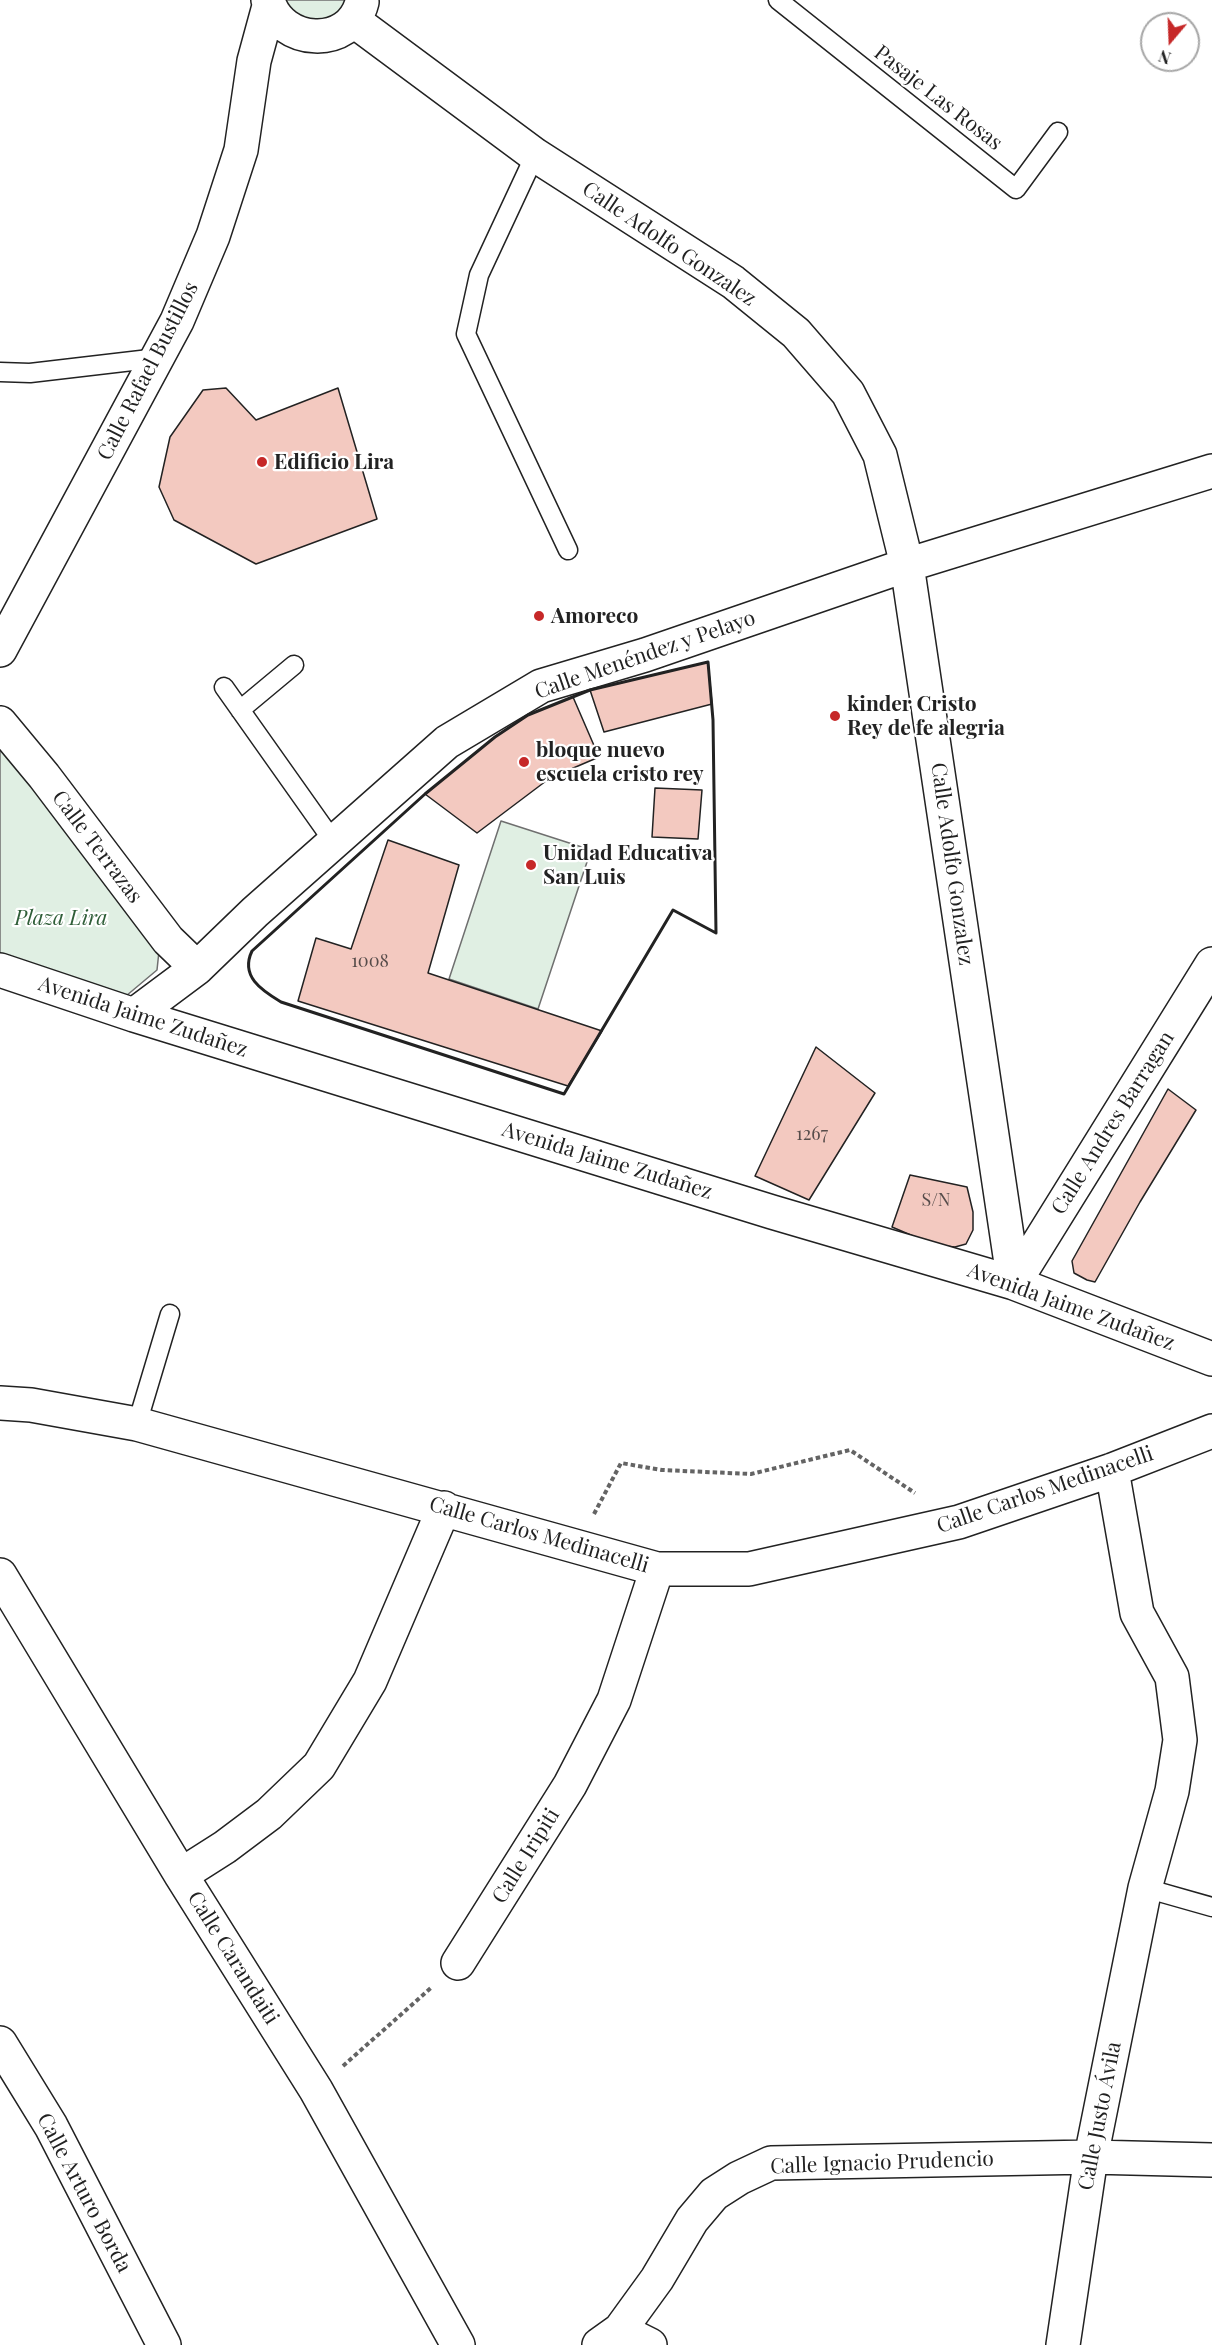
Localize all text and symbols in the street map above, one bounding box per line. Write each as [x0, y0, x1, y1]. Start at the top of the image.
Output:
north arrow [1140, 12, 1200, 72]
street label: Pasaje Las Rosas [869, 40, 1007, 156]
text: N [1156, 46, 1174, 69]
street label: Calle Adolfo Gonzalez [577, 176, 761, 312]
street label: Calle Rafael Bustillos [92, 278, 204, 464]
place label: Edificio Lira [274, 449, 394, 475]
marker: Edificio Lira [255, 455, 269, 469]
place label: Amoreco [551, 603, 638, 629]
street label: Calle Menéndez y Pelayo [531, 605, 759, 705]
marker: Amoreco [532, 609, 546, 623]
place label: kinder Cristo Rey de fe alegria [847, 691, 1005, 741]
marker: kinder Cristo Rey de fe alegria [828, 709, 842, 723]
place label: bloque nuevo escuela cristo rey [536, 737, 704, 787]
marker: bloque nuevo escuela cristo rey [517, 755, 531, 769]
street label: Calle Adolfo Gonzalez [925, 761, 979, 967]
street label: Calle Terrazas [47, 786, 147, 908]
place label: Unidad Educativa San Luis [543, 840, 713, 890]
marker: Unidad Educativa San Luis [524, 858, 538, 872]
park label: Plaza Lira [15, 905, 107, 931]
house number: 1008 [351, 950, 389, 972]
street label: Avenida Jaime Zudañez [35, 971, 251, 1063]
street label: Calle Andres Barragan [1046, 1027, 1180, 1219]
street label: Avenida Jaime Zudañez [499, 1117, 715, 1205]
house number: 1267 [796, 1123, 828, 1145]
house number: S/N [921, 1189, 951, 1211]
street label: Avenida Jaime Zudañez [964, 1258, 1178, 1356]
street label: Calle Carlos Medinacelli [933, 1441, 1157, 1539]
street label: Calle Carlos Medinacelli [426, 1492, 652, 1578]
street label: Calle Iripiti [487, 1804, 565, 1908]
street label: Calle Carandaiti [182, 1887, 284, 2029]
street label: Calle Justo Ávila [1073, 2039, 1127, 2193]
street label: Calle Arturo Borda [31, 2109, 137, 2277]
street label: Calle Ignacio Prudencio [770, 2147, 994, 2179]

